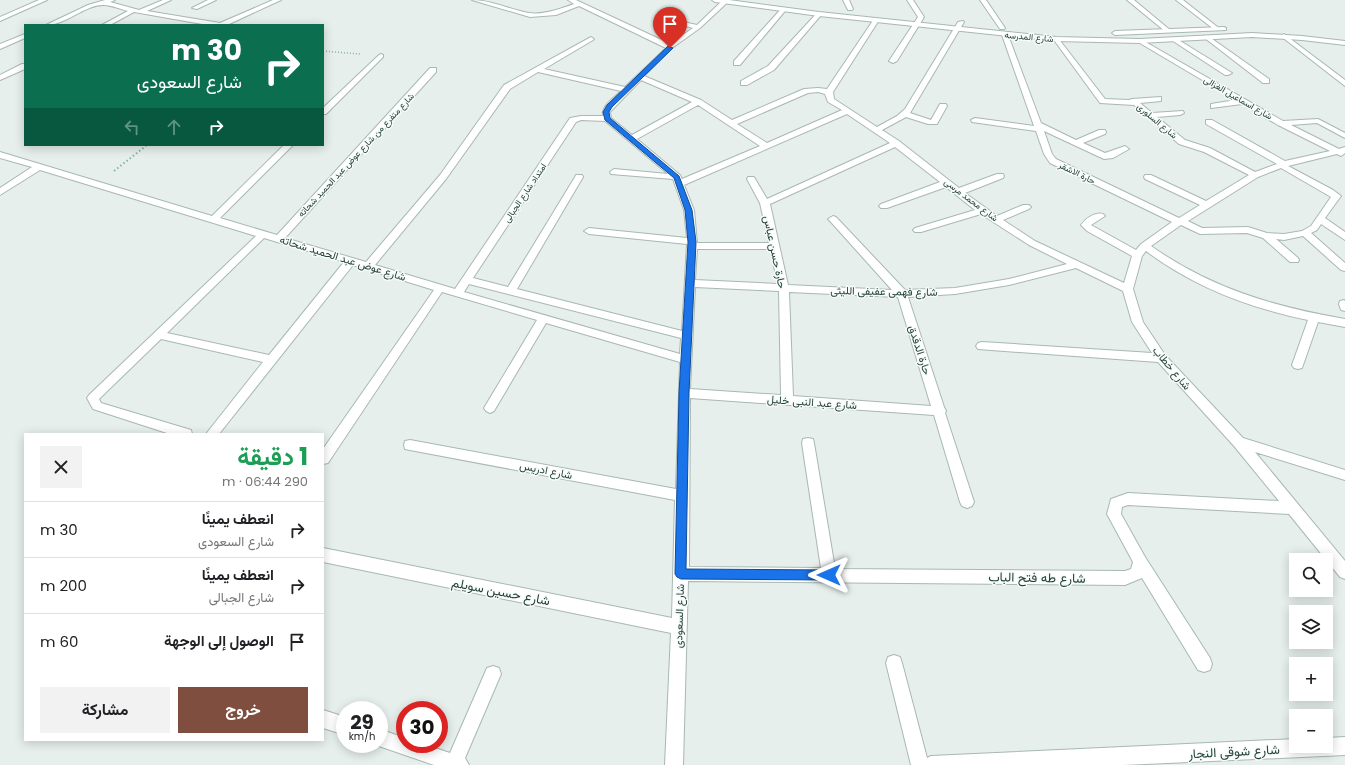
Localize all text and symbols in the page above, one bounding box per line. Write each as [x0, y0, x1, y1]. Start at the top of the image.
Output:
pin [653, 7.0, 687, 48]
icon: arrive [659, 13, 681, 35]
street label: شارع المدرسه [1004, 29, 1054, 45]
text: 30 m [171, 31, 242, 70]
icon: right [256, 40, 308, 92]
text: شارع السعودى [137, 69, 242, 94]
street label: شارع اسماعيل الغزالى [1202, 74, 1274, 122]
street label: شارع متفرع من شارع عوض عبد الحميد شحاته [295, 90, 417, 220]
street label: شارع السلورى [1134, 101, 1180, 141]
icon: left [121, 116, 143, 138]
icon: ahead [163, 116, 185, 138]
icon: right [205, 116, 227, 138]
street label: حارة الاشقر [1056, 158, 1097, 187]
street label: امتداد شارع الجبالى [501, 161, 549, 225]
street label: شارع محمد مرسى [942, 176, 1000, 224]
street label: حارة حسن عباس [759, 214, 791, 290]
street label: شارع عوض عبد الحميد شحاته [278, 231, 408, 285]
street label: شارع فهمى عفيفى الليثى [830, 282, 938, 300]
street label: حارة الدقدق [904, 323, 936, 377]
street label: شارع خطاب [1149, 343, 1195, 393]
street label: شارع عبد النبى خليل [766, 391, 858, 413]
text: 1 دقيقة [237, 440, 308, 473]
button: close [40, 446, 82, 488]
street label: شارع ادريس [518, 457, 574, 483]
text: 290 m · 06:44 [222, 472, 308, 491]
text: انعطف يمينًا [202, 508, 274, 529]
text: 30 m [40, 519, 78, 540]
icon: right [286, 519, 308, 541]
text: شارع السعودى [198, 532, 274, 551]
map controls [1289, 553, 1333, 753]
button: search [1289, 553, 1333, 597]
position arrow [808, 554, 850, 596]
text: انعطف يمينًا [202, 564, 274, 585]
street label: شارع طه فتح الباب [988, 567, 1086, 588]
street label: شارع حسين سويلم [450, 573, 552, 610]
text: 200 m [40, 575, 87, 596]
icon: right [286, 575, 308, 597]
street label: شارع السعودى [670, 583, 688, 648]
text: شارع الجبالى [209, 588, 274, 607]
button: layers [1289, 605, 1333, 649]
text: الوصول إلى الوجهة [164, 630, 274, 651]
text: 60 m [40, 631, 78, 652]
icon: arrive [286, 631, 308, 653]
button: + [1289, 657, 1333, 701]
button: مشاركة [40, 687, 170, 733]
button: خروج [178, 687, 308, 733]
speed limit sign: 30 [396, 701, 448, 753]
text: 29 [350, 708, 374, 736]
button: − [1289, 709, 1333, 753]
text: km/h [349, 729, 375, 744]
street label: شارع شوقى النجار [1187, 740, 1280, 763]

